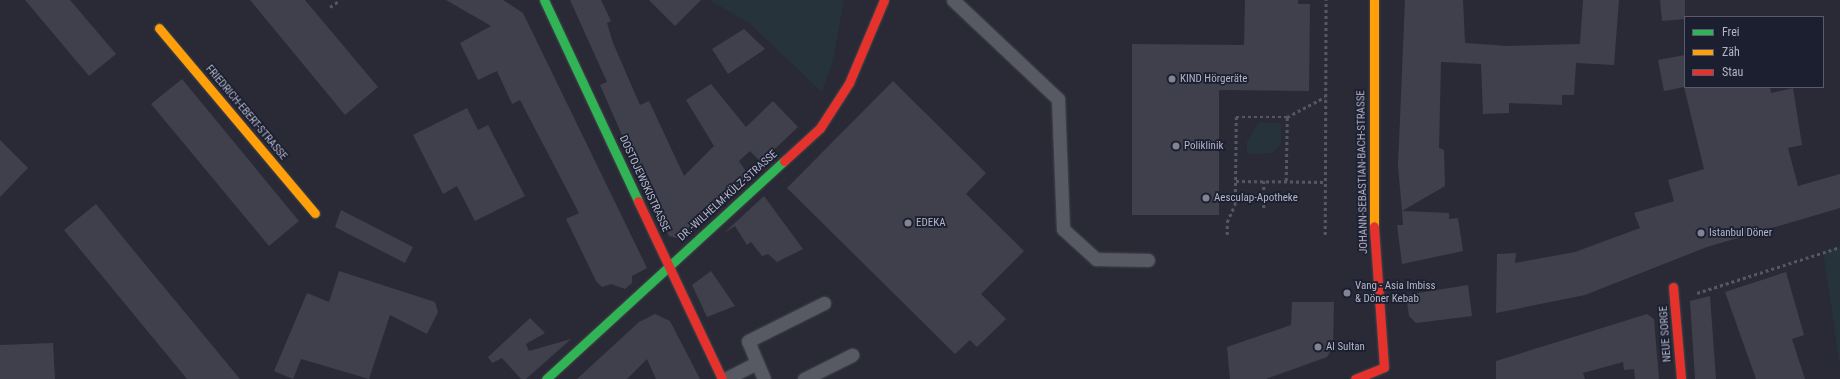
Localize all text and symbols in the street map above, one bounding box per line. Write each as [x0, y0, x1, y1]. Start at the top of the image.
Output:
legend [1684, 16, 1824, 88]
text: Frei [1722, 25, 1740, 39]
text: Zäh [1722, 45, 1740, 59]
street label: FRIEDRICH-EBERT-STRASSE [202, 63, 290, 163]
text: Stau [1722, 65, 1743, 79]
place label: KIND Hörgeräte [1180, 72, 1247, 86]
marker: KIND Hörgeräte [1167, 74, 1177, 84]
street label: JOHANN-SEBASTIAN-BACH-STRASSE [1355, 90, 1371, 254]
street label: DOSTOJEWSKISTRASSE [616, 134, 672, 234]
place label: Poliklinik [1184, 139, 1223, 153]
marker: Poliklinik [1171, 141, 1181, 151]
street label: DR.-WILHELM-KÜLZ-STRASSE [676, 148, 780, 244]
place label: Aesculap-Apotheke [1214, 191, 1298, 205]
marker: Aesculap-Apotheke [1201, 193, 1211, 203]
place label: EDEKA [916, 216, 946, 230]
marker: EDEKA [903, 218, 913, 228]
place label: Istanbul Döner [1709, 226, 1772, 240]
marker: Istanbul Döner [1696, 228, 1706, 238]
place label: Vang - Asia Imbiss & Döner Kebab [1355, 280, 1435, 306]
marker: Vang - Asia Imbiss & Döner Kebab [1342, 288, 1352, 298]
street label: NEUE SORGE [1657, 305, 1675, 363]
place label: Al Sultan [1326, 340, 1365, 354]
marker: Al Sultan [1313, 342, 1323, 352]

